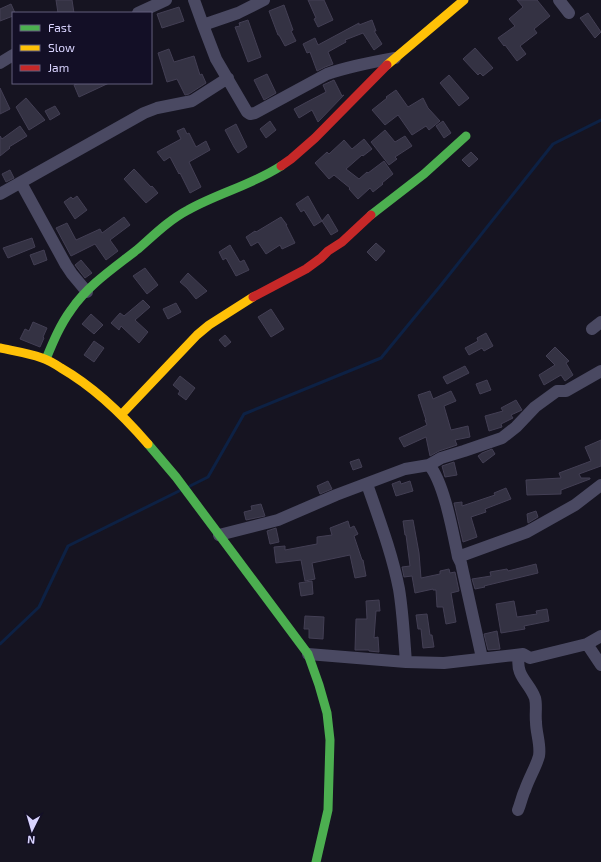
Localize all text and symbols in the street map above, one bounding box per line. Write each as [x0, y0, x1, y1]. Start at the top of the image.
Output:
legend [12, 12, 152, 84]
text: Fast [48, 20, 72, 34]
text: Slow [48, 40, 75, 54]
text: Jam [48, 60, 69, 74]
north arrow [12, 810, 52, 850]
text: N [27, 834, 36, 847]

